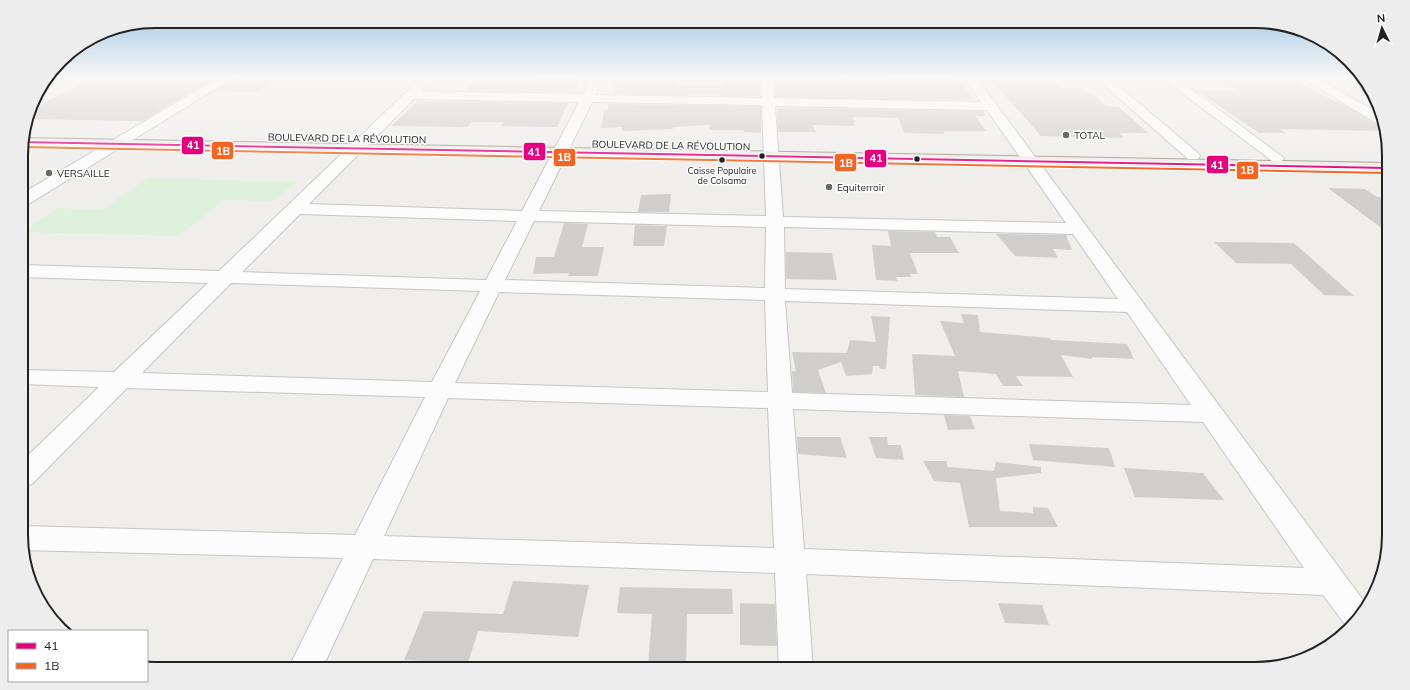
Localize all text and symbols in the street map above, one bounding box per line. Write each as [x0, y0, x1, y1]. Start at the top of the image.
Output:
north arrow [1362, 8, 1402, 48]
text: N [1376, 11, 1386, 25]
place label: TOTAL [1074, 129, 1106, 142]
marker: TOTAL [1061, 130, 1071, 140]
street label: BOULEVARD DE LA RÉVOLUTION [268, 131, 426, 146]
line badge: 41 [181, 136, 204, 155]
text: 41 [186, 138, 200, 152]
street label: BOULEVARD DE LA RÉVOLUTION [592, 138, 750, 153]
line badge: 1B [211, 141, 234, 160]
line badge: 41 [523, 142, 546, 161]
text: 1B [216, 144, 230, 158]
text: 41 [527, 145, 541, 159]
line badge: 1B [553, 148, 576, 167]
line badge: 41 [864, 149, 887, 168]
text: 1B [557, 150, 571, 164]
unlabelled marker [757, 151, 767, 161]
text: 41 [869, 151, 883, 165]
line badge: 1B [834, 153, 857, 172]
unlabelled marker [912, 154, 922, 164]
marker: Caisse Populaire de Colsama [717, 155, 727, 165]
line badge: 41 [1206, 155, 1229, 174]
text: 1B [839, 156, 853, 170]
text: 41 [1210, 158, 1224, 172]
line badge: 1B [1236, 161, 1259, 180]
text: 1B [1240, 163, 1254, 177]
place label: Caisse Populaire de Colsama [688, 165, 757, 186]
place label: VERSAILLE [57, 167, 110, 180]
marker: VERSAILLE [44, 168, 54, 178]
place label: Equiterroir [837, 181, 885, 194]
marker: Equiterroir [824, 182, 834, 192]
legend [8, 630, 148, 682]
text: 41 [44, 638, 58, 653]
text: 1B [44, 658, 59, 673]

